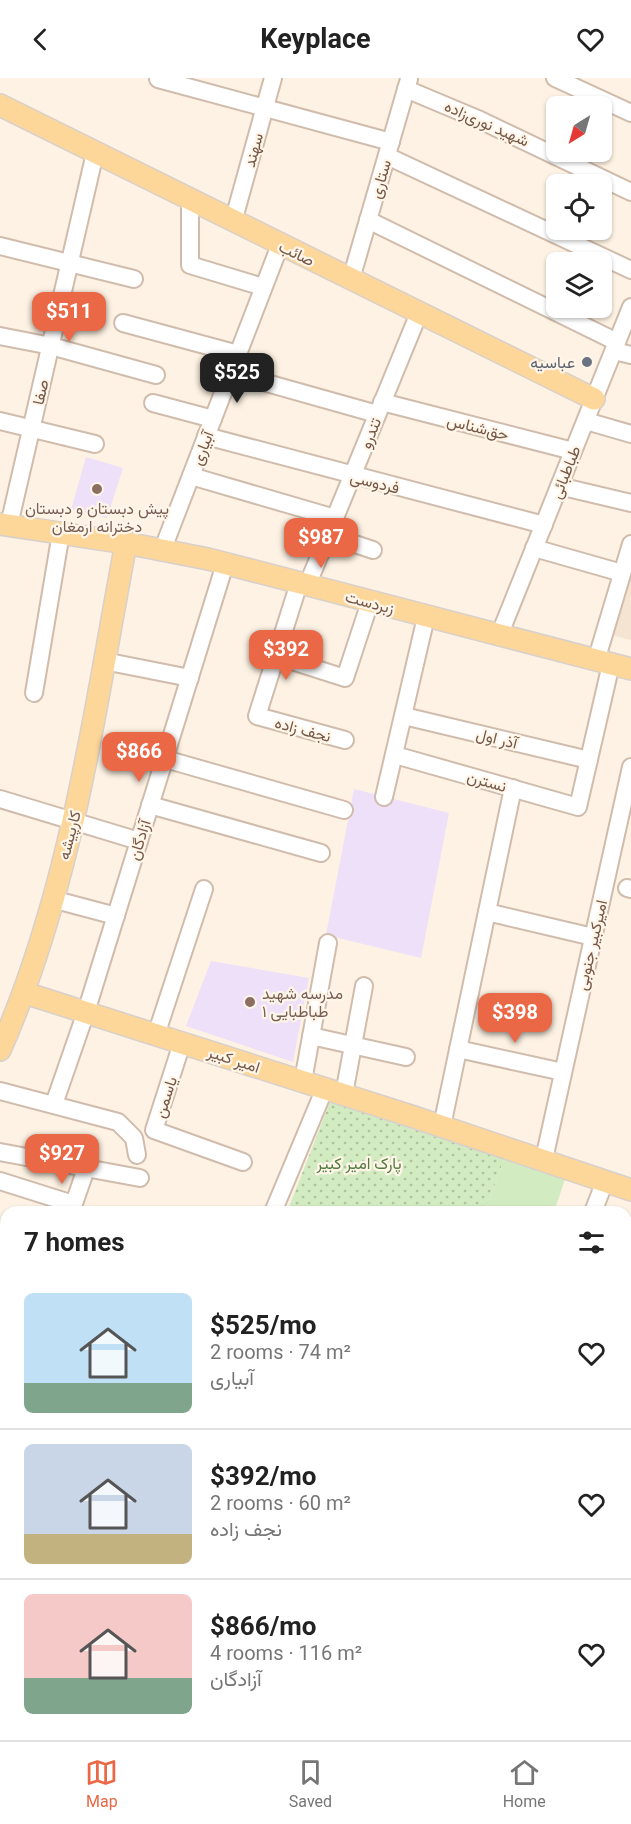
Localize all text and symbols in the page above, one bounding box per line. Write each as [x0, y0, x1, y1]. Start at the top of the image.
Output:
icon: back [24, 23, 57, 56]
text: Keyplace [260, 23, 371, 55]
icon: heart [574, 23, 607, 56]
street label: شهید نوری‌زاده [441, 96, 532, 151]
north arrow [546, 96, 612, 162]
map controls [546, 96, 612, 318]
street label: سهند [240, 131, 268, 170]
street label: ستاری [366, 157, 396, 201]
button: locate [546, 174, 612, 240]
street label: صائب [276, 237, 318, 270]
button: layers [546, 252, 612, 318]
pin: $511 [33, 292, 105, 343]
text: $511 [46, 299, 92, 323]
pin: $525 [201, 353, 273, 404]
place label: عباسیه [530, 353, 575, 372]
marker: عباسیه [580, 355, 594, 369]
text: $525 [214, 360, 260, 384]
street label: صفا [28, 378, 53, 407]
street label: حق‌شناس [445, 411, 511, 445]
street label: تندرو [356, 415, 386, 452]
street label: آبیاری [187, 427, 219, 468]
street label: طباطبائی [546, 443, 586, 502]
street label: فردوسی [348, 467, 401, 499]
marker: پیش دبستان و دبستان دخترانه ارمغان [90, 482, 104, 496]
place label: پیش دبستان و دبستان دخترانه ارمغان [25, 499, 169, 537]
pin: $987 [285, 518, 357, 569]
text: $987 [298, 525, 344, 549]
street label: زبردست [343, 587, 396, 619]
pin: $392 [250, 630, 322, 681]
text: $392 [263, 637, 309, 661]
street label: نجف زاده [272, 713, 333, 747]
street label: آذر اول [474, 724, 521, 754]
pin: $866 [103, 732, 175, 783]
text: $866 [116, 739, 162, 763]
street label: نسترن [465, 767, 509, 797]
street label: کارپیشه [54, 809, 87, 862]
street label: آزادگان [124, 816, 156, 863]
street label: امیرکبیر جنوبی [572, 898, 612, 992]
place label: مدرسه شهید طباطبایی ۱ [262, 984, 343, 1022]
pin: $398 [479, 993, 551, 1044]
marker: مدرسه شهید طباطبایی ۱ [243, 995, 257, 1009]
text: $398 [492, 1000, 538, 1024]
street label: امیر کبیر [204, 1042, 262, 1078]
street label: یاسمن [150, 1074, 182, 1121]
pin: $927 [26, 1134, 98, 1185]
text: $927 [39, 1141, 85, 1165]
park label: پارک امیر کبیر [315, 1154, 402, 1175]
icon: filters [575, 1226, 608, 1259]
text: 7 homes [24, 1227, 125, 1257]
text: $525/mo [210, 1310, 317, 1340]
icon: home [72, 1317, 144, 1389]
icon: heart [575, 1337, 608, 1370]
text: 2 rooms · 74 m² [210, 1340, 351, 1364]
text: آبیاری [210, 1366, 254, 1390]
text: $392/mo [210, 1461, 317, 1491]
icon: home [72, 1468, 144, 1540]
icon: heart [575, 1488, 608, 1521]
text: 2 rooms · 60 m² [210, 1491, 351, 1515]
text: نجف زاده [210, 1517, 282, 1541]
text: $866/mo [210, 1611, 317, 1641]
icon: home [72, 1618, 144, 1690]
icon: heart [575, 1638, 608, 1671]
text: 4 rooms · 116 m² [210, 1641, 362, 1665]
text: آزادگان [210, 1667, 262, 1691]
tab: Map [85, 1756, 118, 1811]
tab: Saved [289, 1756, 332, 1811]
tab: Home [503, 1756, 546, 1811]

